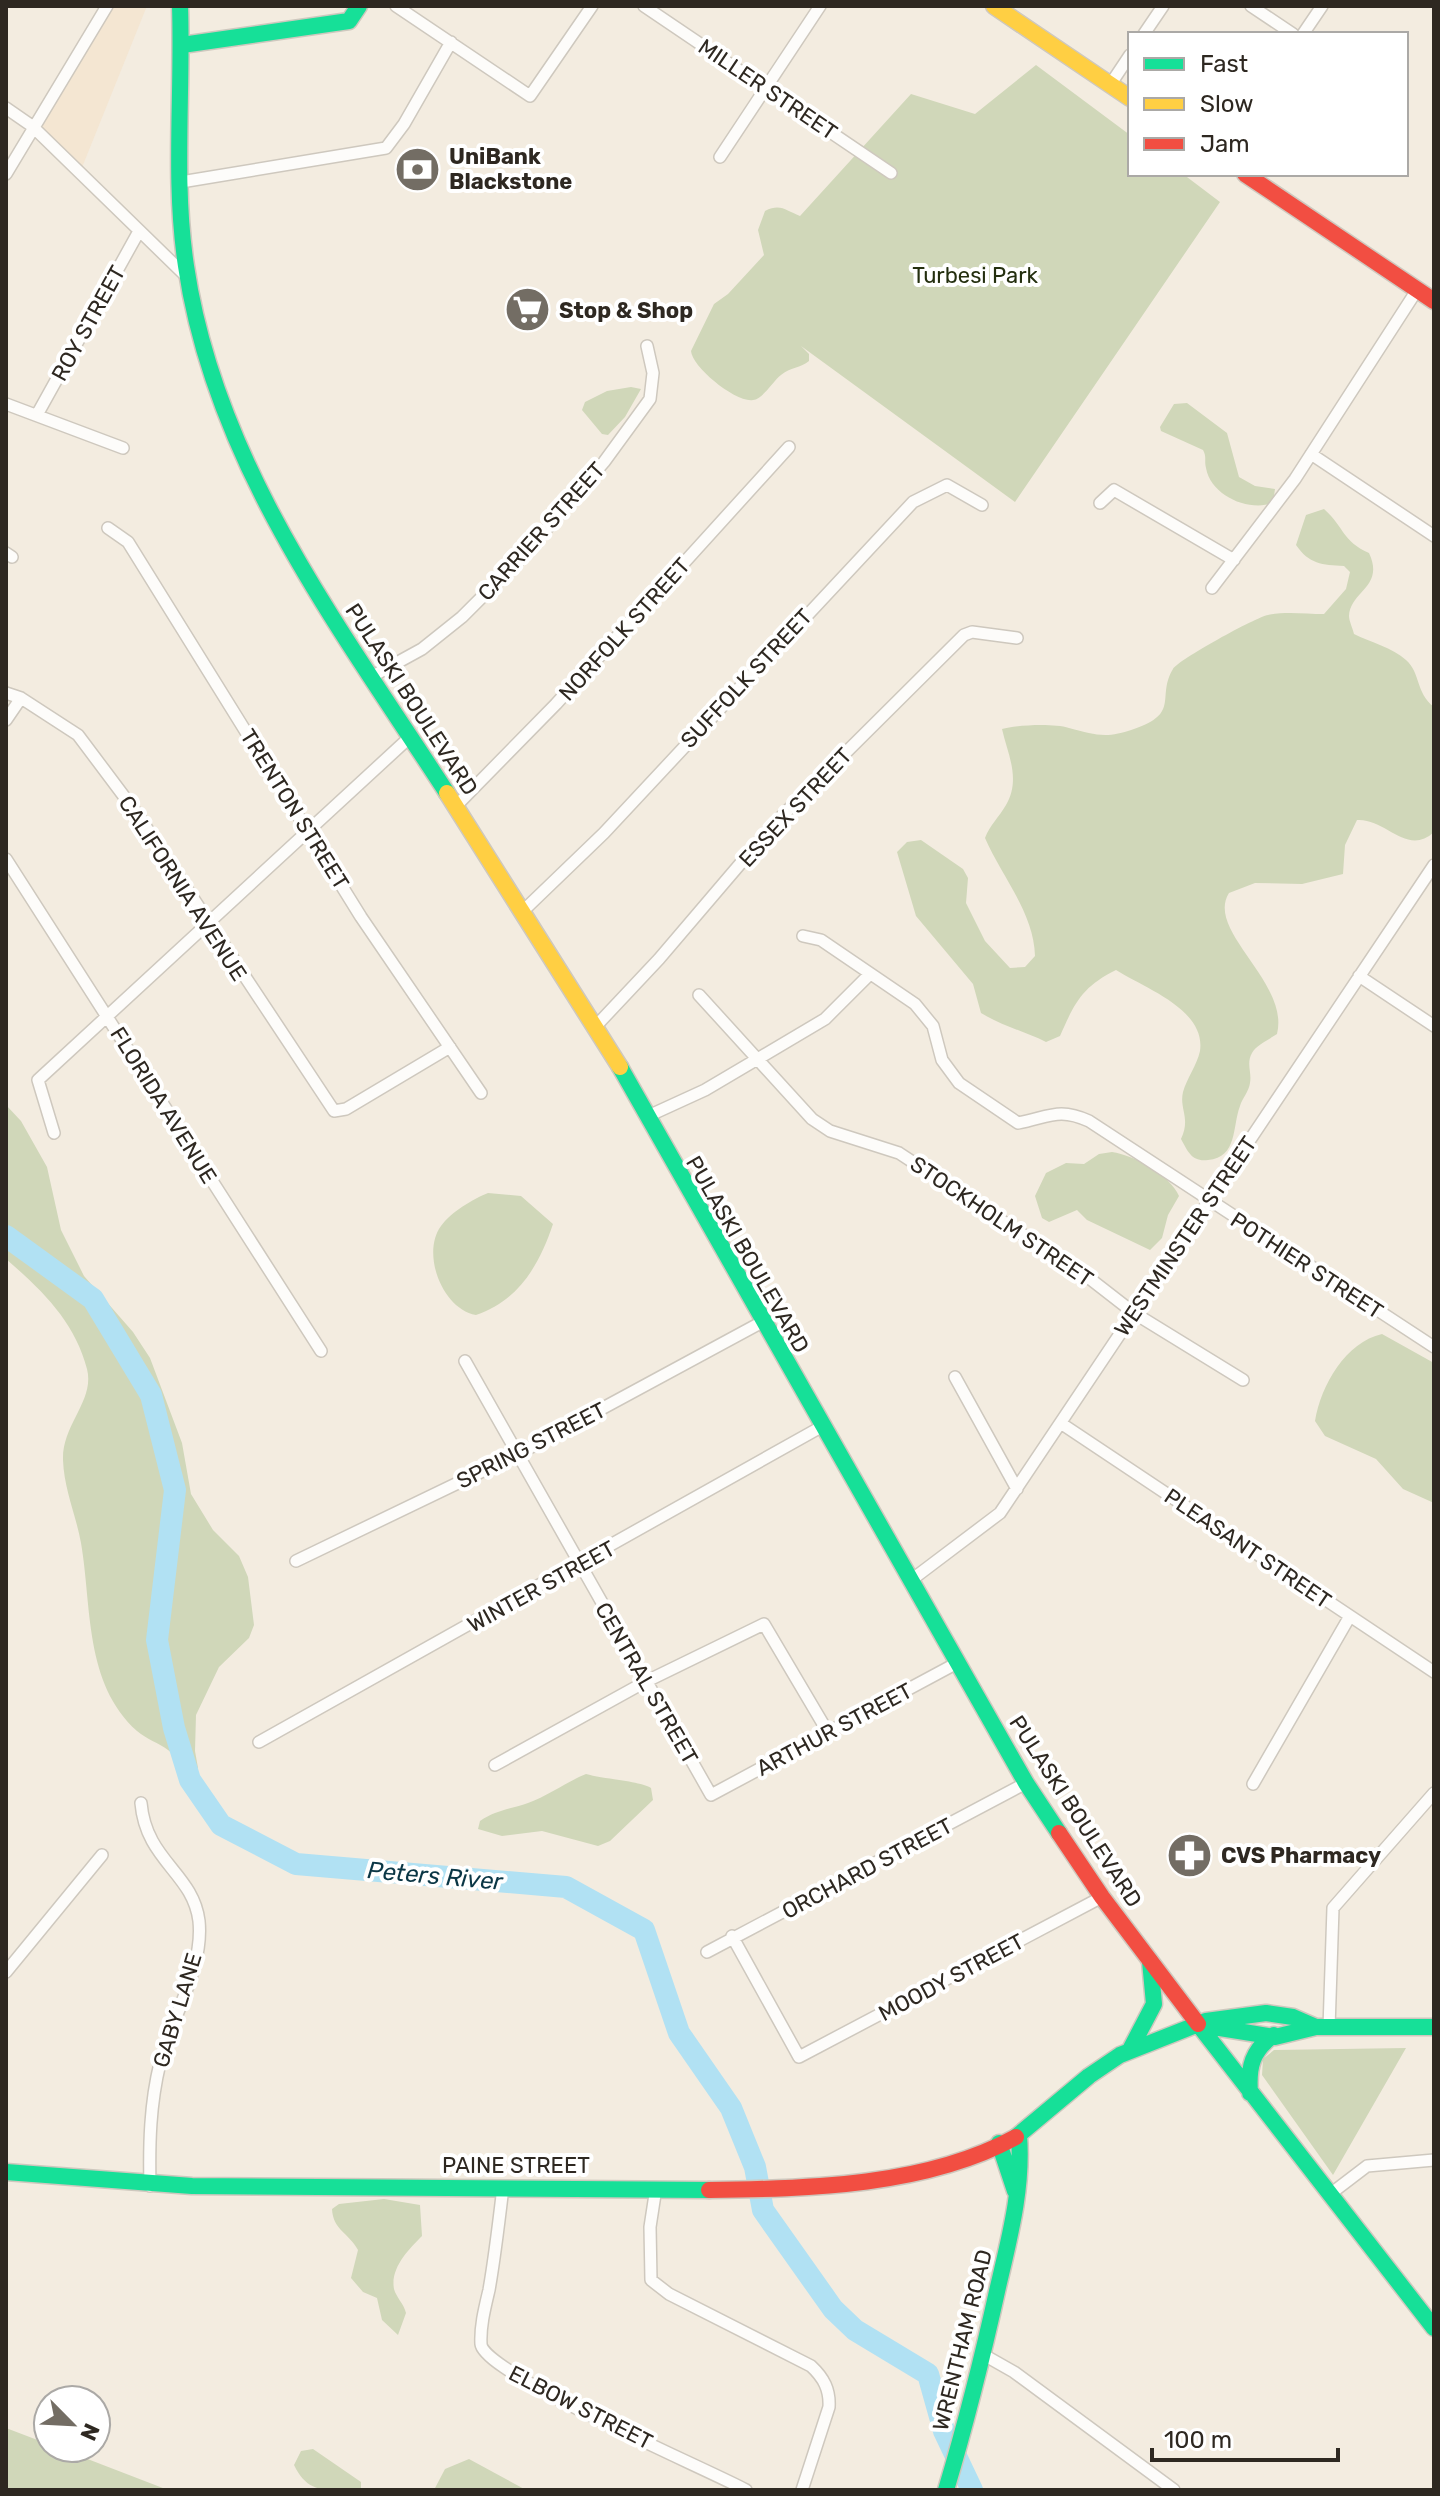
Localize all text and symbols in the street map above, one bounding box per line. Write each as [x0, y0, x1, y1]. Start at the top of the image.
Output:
legend [1128, 32, 1408, 176]
street label: MILLER STREET [693, 33, 842, 146]
text: Fast [1200, 50, 1248, 78]
text: Slow [1200, 90, 1253, 118]
text: Jam [1200, 130, 1250, 158]
place label: UniBank Blackstone [449, 143, 572, 195]
bank icon: UniBank Blackstone [394, 145, 442, 193]
street label: ROY STREET [46, 261, 131, 386]
park label: Turbesi Park [912, 262, 1038, 289]
supermarket icon: Stop & Shop [504, 286, 552, 334]
place label: Stop & Shop [559, 297, 693, 324]
street label: CARRIER STREET [472, 456, 611, 606]
street label: NORFOLK STREET [553, 552, 696, 706]
street label: PULASKI BOULEVARD [340, 598, 484, 800]
street label: SUFFOLK STREET [675, 603, 818, 754]
street label: TRENTON STREET [234, 724, 355, 895]
street label: ESSEX STREET [733, 742, 858, 873]
street label: CALIFORNIA AVENUE [113, 791, 253, 986]
street label: FLORIDA AVENUE [105, 1022, 223, 1189]
street label: WESTMINSTER STREET [1108, 1131, 1263, 1341]
street label: STOCKHOLM STREET [905, 1150, 1098, 1293]
street label: PULASKI BOULEVARD [680, 1151, 815, 1358]
street label: POTHIER STREET [1225, 1206, 1388, 1325]
street label: SPRING STREET [452, 1396, 611, 1495]
street label: PLEASANT STREET [1159, 1483, 1337, 1614]
street label: WINTER STREET [463, 1535, 620, 1638]
street label: CENTRAL STREET [589, 1598, 704, 1769]
street label: ARTHUR STREET [752, 1677, 917, 1782]
street label: PULASKI BOULEVARD [1004, 1710, 1148, 1912]
street label: ORCHARD STREET [777, 1812, 957, 1925]
pharmacy icon: CVS Pharmacy [1166, 1831, 1214, 1879]
place label: CVS Pharmacy [1221, 1842, 1381, 1869]
water label: Peters River [366, 1856, 505, 1896]
street label: MOODY STREET [874, 1928, 1029, 2027]
street label: GABY LANE [147, 1950, 208, 2071]
street label: PAINE STREET [442, 2152, 590, 2179]
street label: WRENTHAM ROAD [927, 2247, 998, 2433]
street label: ELBOW STREET [504, 2360, 657, 2455]
north arrow [32, 2384, 112, 2464]
scale bar [1152, 2412, 1338, 2462]
text: N [74, 2419, 105, 2445]
text: 100 m [1164, 2426, 1232, 2454]

